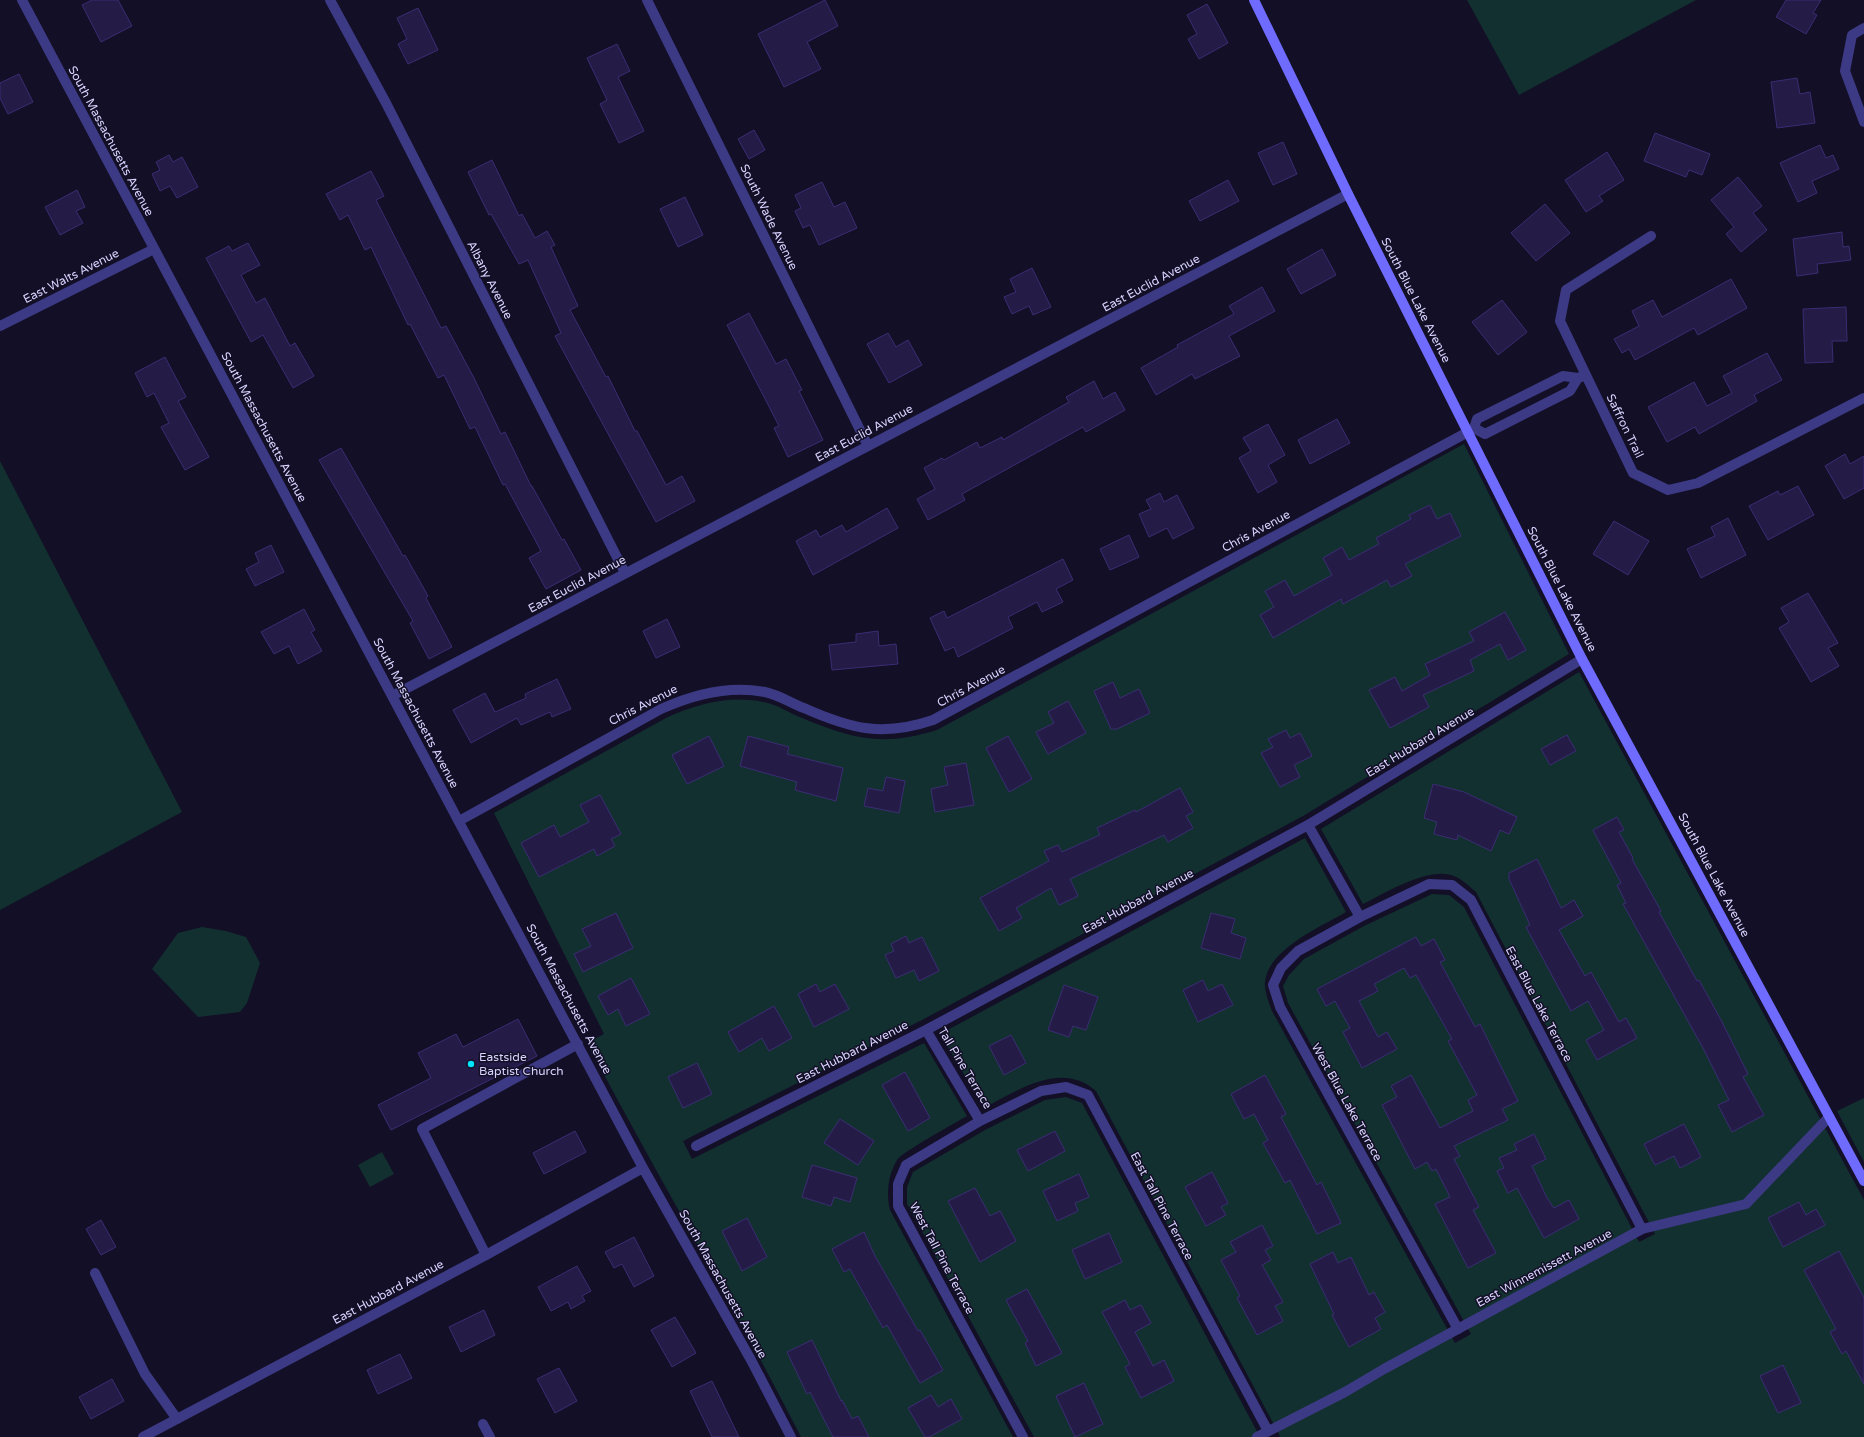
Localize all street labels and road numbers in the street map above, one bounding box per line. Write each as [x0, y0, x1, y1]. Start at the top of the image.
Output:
street label: South Massachusetts Avenue [65, 63, 157, 219]
street label: South Wade Avenue [737, 162, 801, 272]
street label: South Blue Lake Avenue [1378, 235, 1454, 365]
street label: Albany Avenue [464, 239, 516, 322]
street label: East Walts Avenue [21, 246, 121, 306]
street label: East Euclid Avenue [1100, 251, 1202, 315]
street label: South Massachusetts Avenue [218, 349, 310, 505]
street label: Saffron Trail [1604, 392, 1646, 460]
street label: East Euclid Avenue [813, 401, 915, 465]
street label: Chris Avenue [1220, 507, 1293, 555]
street label: South Blue Lake Avenue [1524, 524, 1600, 654]
street label: East Euclid Avenue [526, 552, 628, 616]
street label: South Massachusetts Avenue [370, 635, 462, 791]
street label: Chris Avenue [935, 662, 1008, 710]
street label: Chris Avenue [606, 682, 680, 728]
street label: East Hubbard Avenue [1363, 704, 1477, 780]
street label: South Blue Lake Avenue [1675, 811, 1753, 940]
street label: East Hubbard Avenue [1080, 866, 1196, 936]
street label: South Massachusetts Avenue [523, 921, 615, 1077]
street label: East Blue Lake Terrace [1503, 944, 1575, 1064]
street label: East Hubbard Avenue [794, 1018, 911, 1086]
street label: Tall Pine Terrace [935, 1025, 995, 1112]
street label: West Blue Lake Terrace [1309, 1041, 1385, 1164]
street label: East Tall Pine Terrace [1128, 1150, 1197, 1263]
street label: West Tall Pine Terrace [907, 1200, 978, 1316]
street label: South Massachusetts Avenue [676, 1207, 770, 1361]
street label: East Winnemissett Avenue [1474, 1226, 1614, 1310]
street label: East Hubbard Avenue [330, 1257, 446, 1327]

